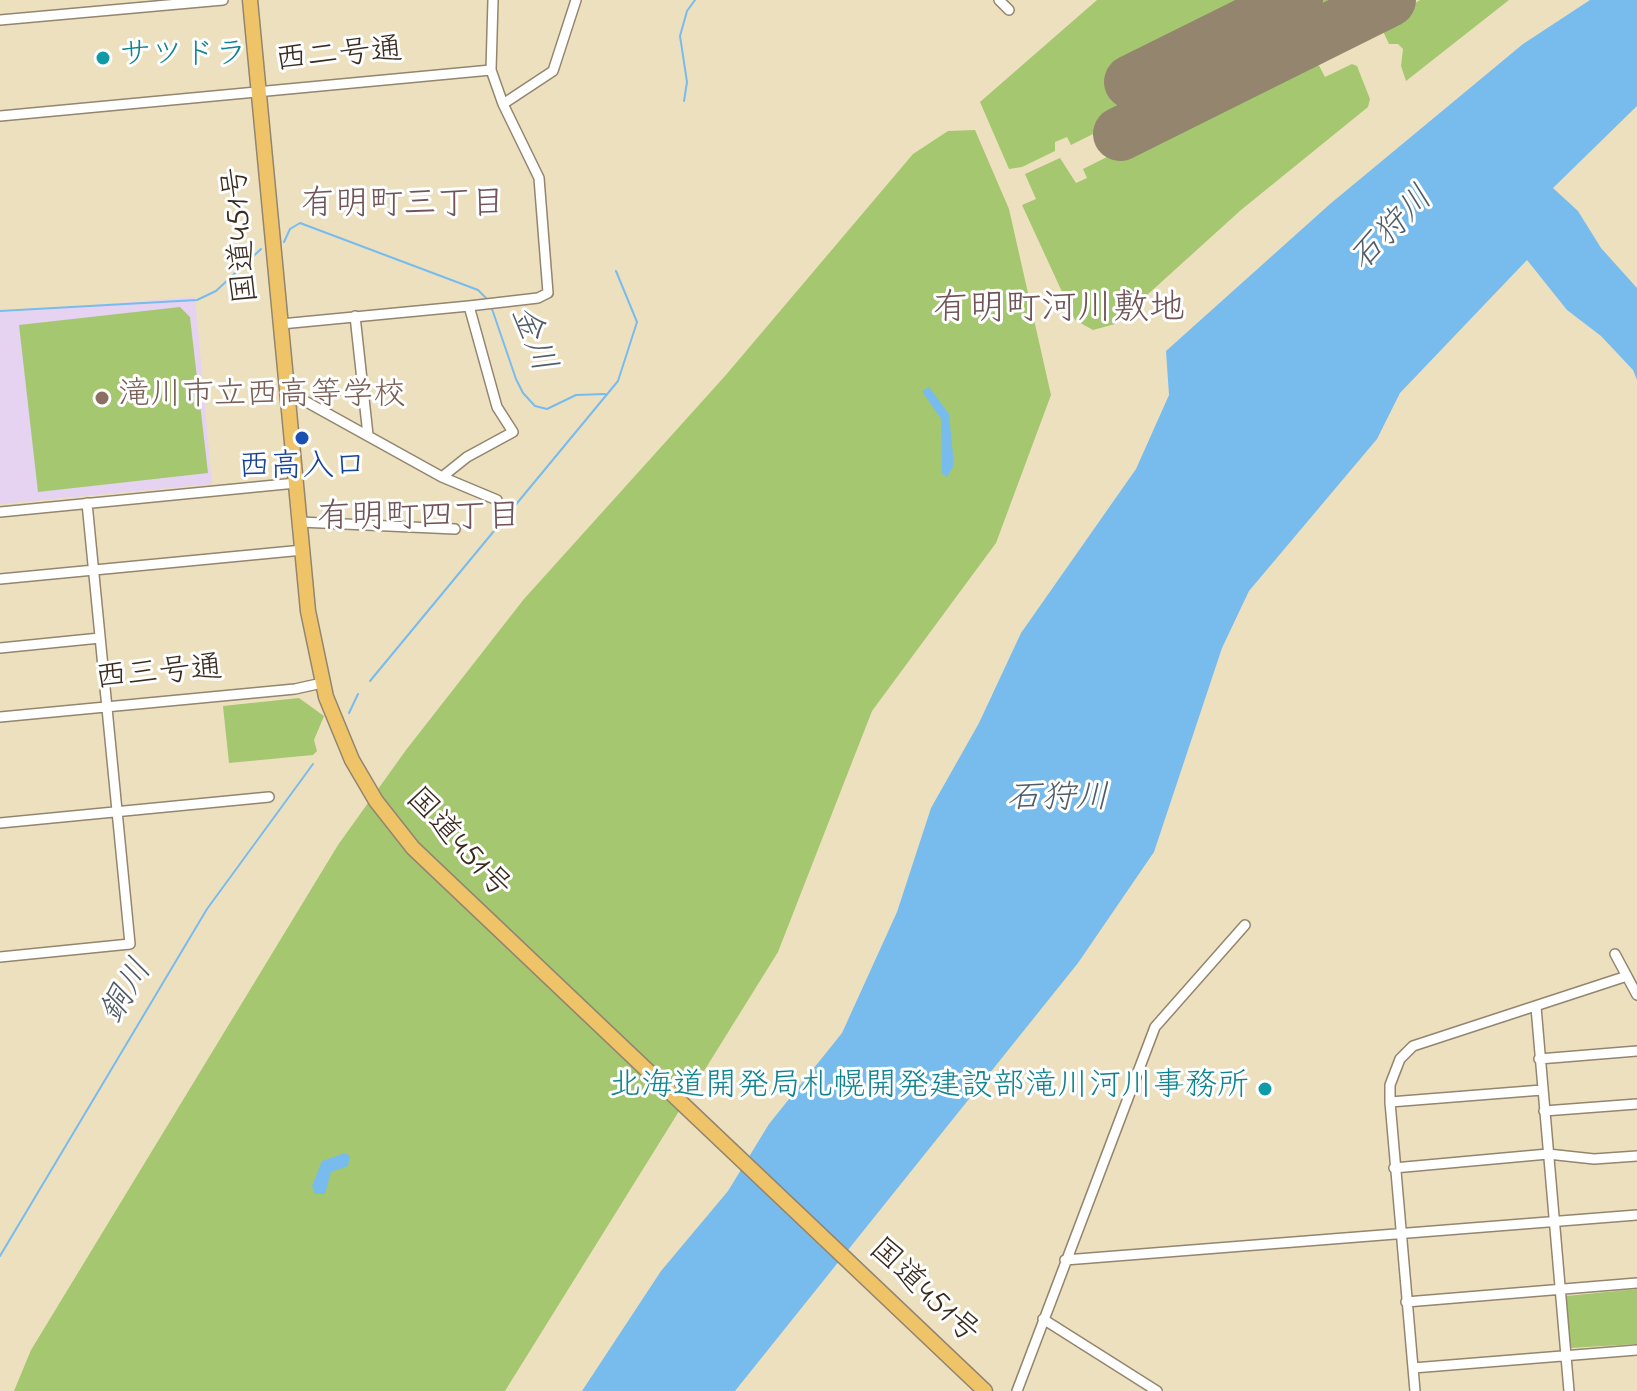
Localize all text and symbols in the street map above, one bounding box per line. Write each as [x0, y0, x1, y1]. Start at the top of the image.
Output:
street label: 西二号通 [274, 33, 404, 83]
place label: サツドラ [119, 39, 247, 77]
marker: サツドラ [94, 49, 112, 67]
street label: 国道451号 [219, 165, 269, 305]
water label: 石狩川 [1344, 180, 1444, 282]
district label: 有明町三丁目 [301, 187, 505, 227]
district label: 有明町河川敷地 [933, 290, 1185, 334]
water label: 金川 [499, 301, 561, 379]
place label: 滝川市立西高等学校 [118, 379, 406, 417]
marker: 滝川市立西高等学校 [93, 389, 111, 407]
marker: 西高入口 [293, 429, 311, 447]
place label: 西高入口 [238, 451, 366, 489]
district label: 有明町四丁目 [317, 500, 521, 540]
street label: 西三号通 [94, 651, 224, 701]
water label: 石狩川 [1007, 781, 1109, 821]
street label: 国道451号 [395, 782, 517, 908]
water label: 銅川 [94, 953, 164, 1033]
place label: 北海道開発局札幌開発建設部滝川河川事務所 [609, 1070, 1249, 1108]
marker: 北海道開発局札幌開発建設部滝川河川事務所 [1256, 1080, 1274, 1098]
street label: 国道451号 [859, 1232, 985, 1354]

